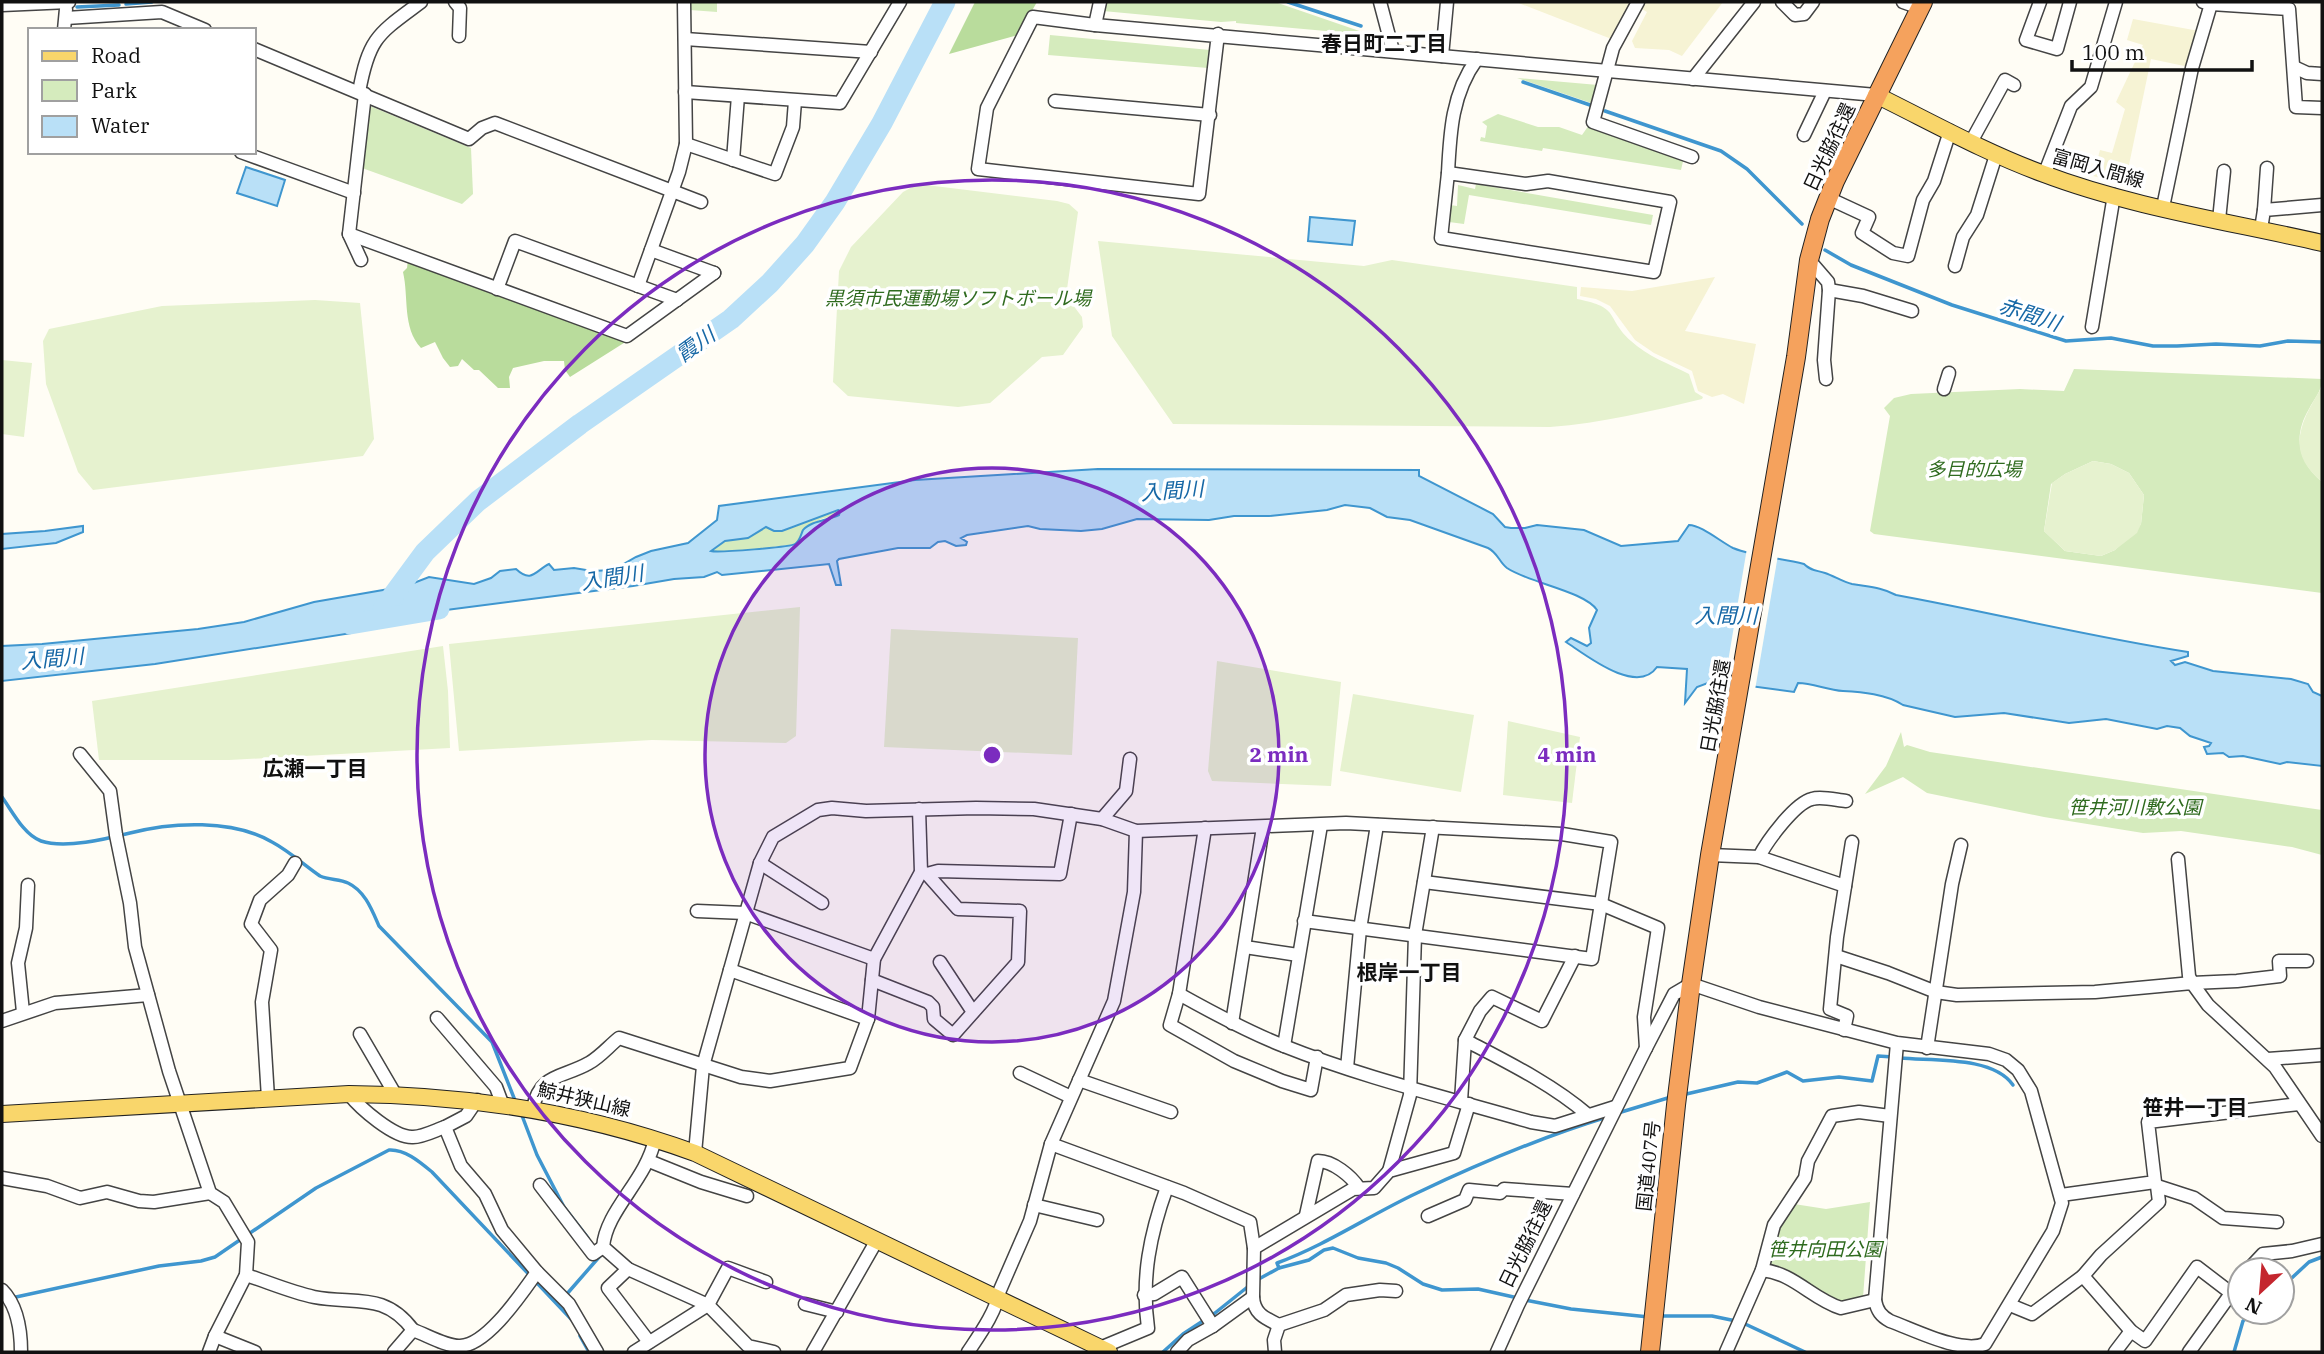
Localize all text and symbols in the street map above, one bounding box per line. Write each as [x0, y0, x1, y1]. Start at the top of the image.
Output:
legend [28, 28, 256, 154]
scale bar [2072, 28, 2252, 72]
district label: 春日町二丁目 [1321, 29, 1447, 57]
text: 100 m [2082, 38, 2145, 66]
text: Road [91, 41, 141, 69]
text: Park [91, 76, 138, 104]
street label: 日光脇往還 [1798, 99, 1860, 195]
text: Water [91, 111, 150, 139]
street label: 富岡入間線 [2049, 143, 2147, 193]
park label: 黒須市民運動場ソフトボール場 [825, 286, 1093, 310]
water label: 赤間川 [1996, 291, 2066, 338]
water label: 霞川 [670, 319, 722, 368]
park label: 多目的広場 [1926, 457, 2023, 481]
water label: 入間川 [1140, 474, 1206, 506]
water label: 入間川 [579, 558, 647, 596]
water label: 入間川 [1695, 601, 1759, 629]
water label: 入間川 [19, 641, 87, 675]
street label: 日光脇往還 [1695, 657, 1735, 755]
text: 2 min [1250, 740, 1308, 768]
text: 4 min [1538, 740, 1596, 768]
centre of rings [980, 743, 1004, 767]
district label: 広瀬一丁目 [263, 754, 368, 782]
park label: 笹井河川敷公園 [2068, 795, 2204, 819]
district label: 根岸一丁目 [1357, 958, 1462, 986]
street label: 鯨井狭山線 [535, 1077, 633, 1121]
district label: 笹井一丁目 [2143, 1093, 2248, 1121]
street label: 国道407号 [1631, 1119, 1665, 1213]
street label: 日光脇往還 [1493, 1196, 1557, 1292]
park label: 笹井向田公園 [1768, 1237, 1885, 1261]
north arrow [2226, 1256, 2296, 1326]
text: N [2242, 1292, 2266, 1320]

